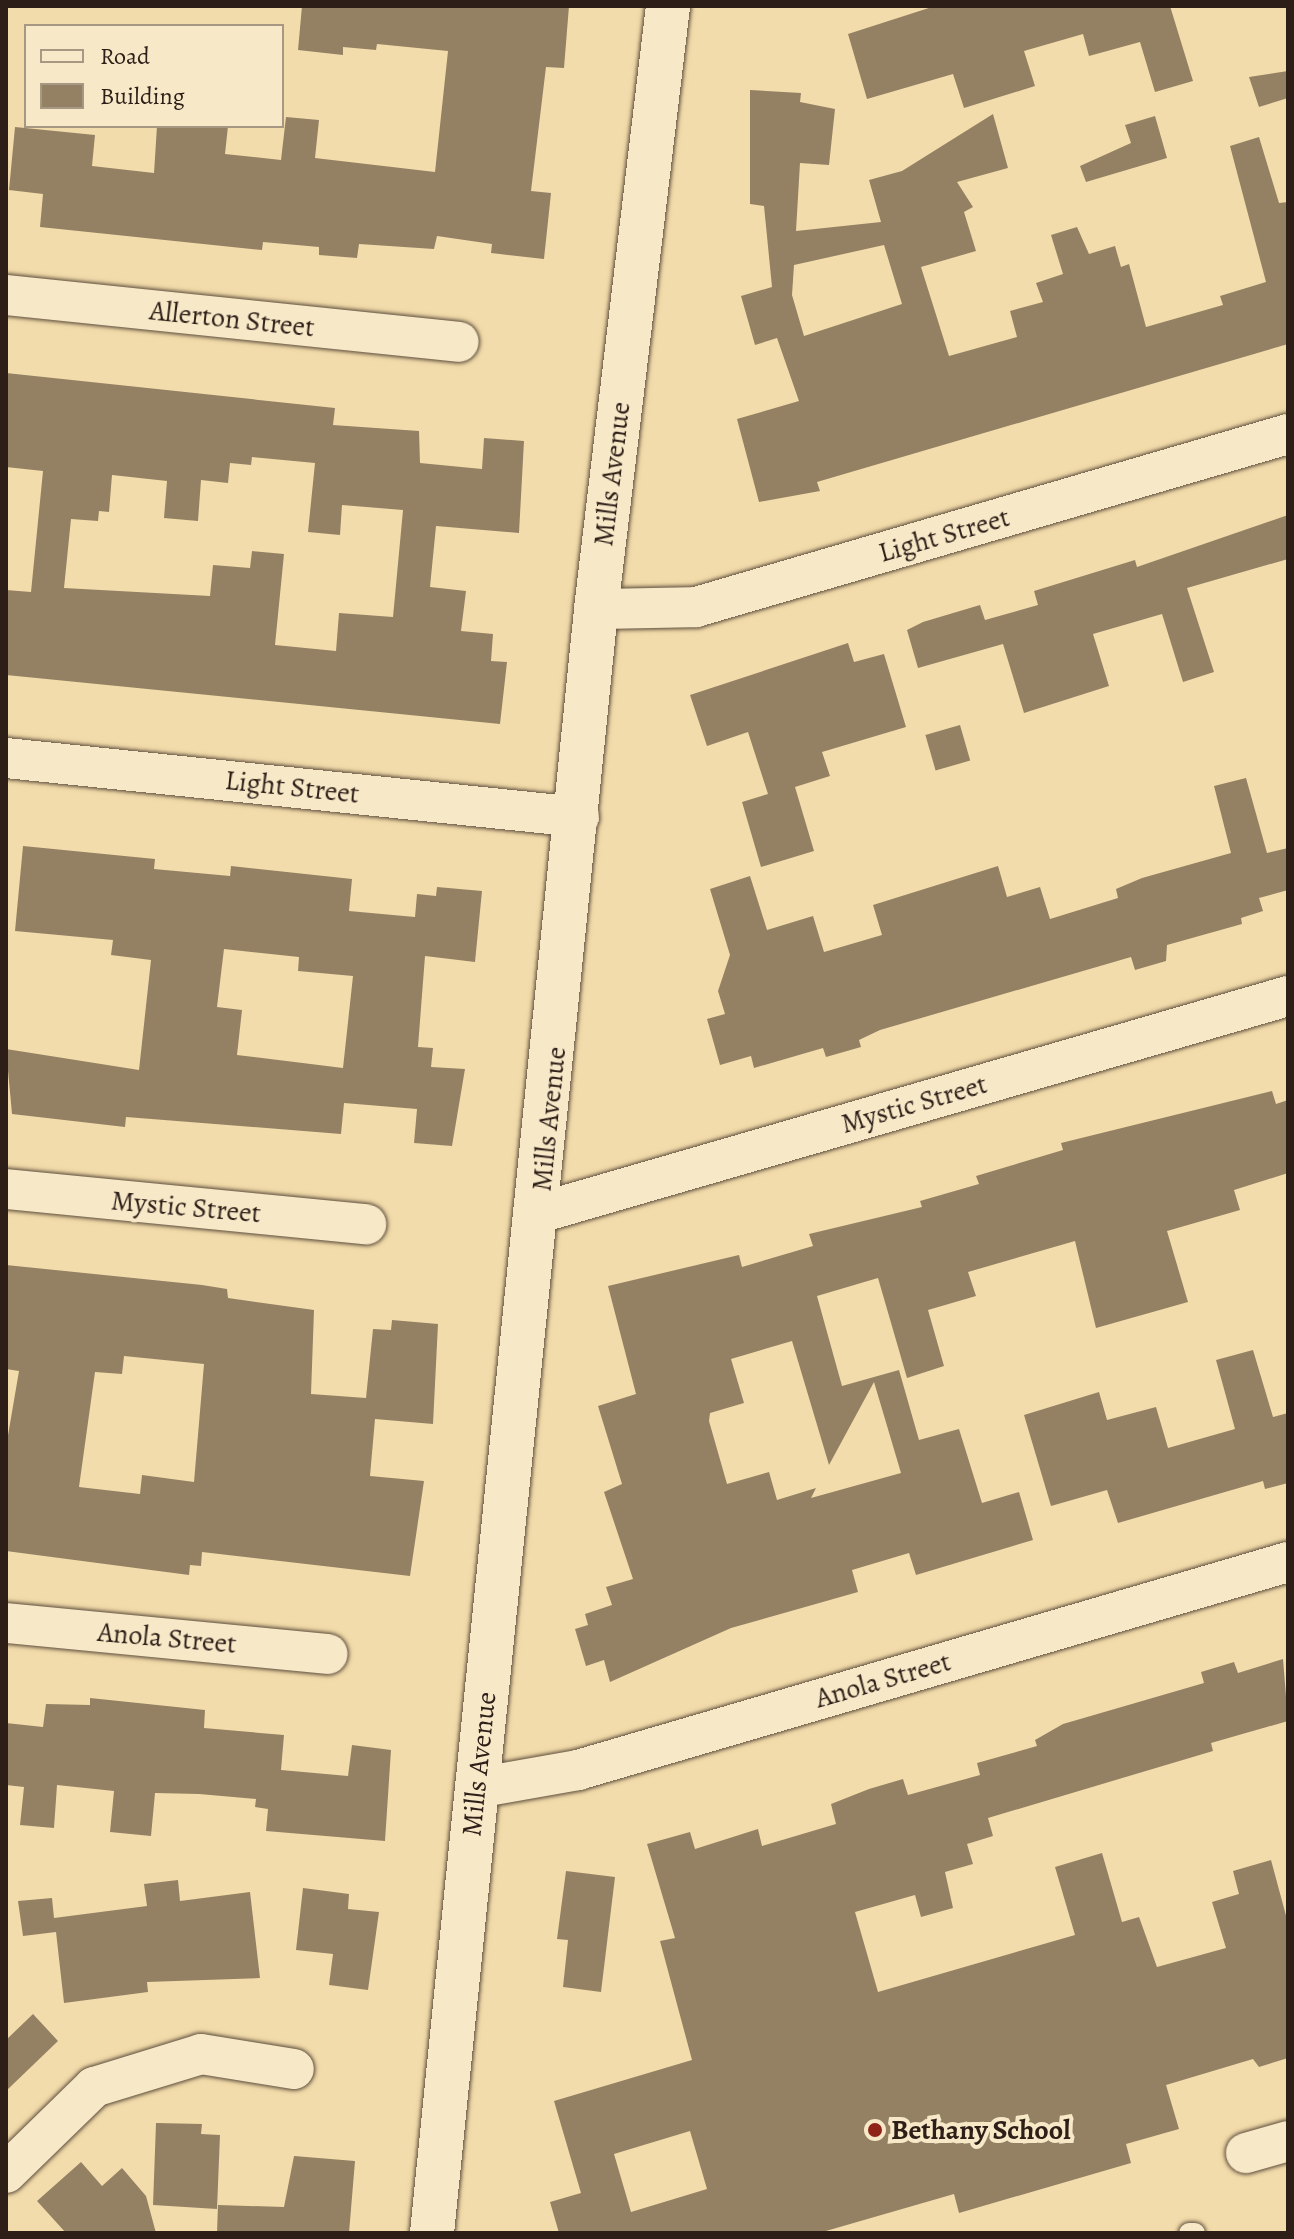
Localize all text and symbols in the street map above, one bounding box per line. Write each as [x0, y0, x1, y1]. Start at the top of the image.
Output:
legend [24, 24, 284, 128]
text: Road [100, 40, 150, 72]
text: Building [100, 80, 185, 112]
street label: Allerton Street [148, 294, 316, 344]
street label: Mills Avenue [586, 400, 638, 548]
street label: Light Street [875, 500, 1013, 570]
street label: Light Street [223, 763, 361, 811]
street label: Mills Avenue [525, 1045, 573, 1193]
street label: Mystic Street [837, 1067, 991, 1141]
street label: Mystic Street [110, 1184, 262, 1230]
street label: Anola Street [96, 1615, 238, 1661]
street label: Anola Street [811, 1645, 955, 1715]
street label: Mills Avenue [455, 1690, 503, 1838]
place label: Bethany School [891, 2113, 1071, 2147]
marker: Bethany School [866, 2121, 884, 2139]

